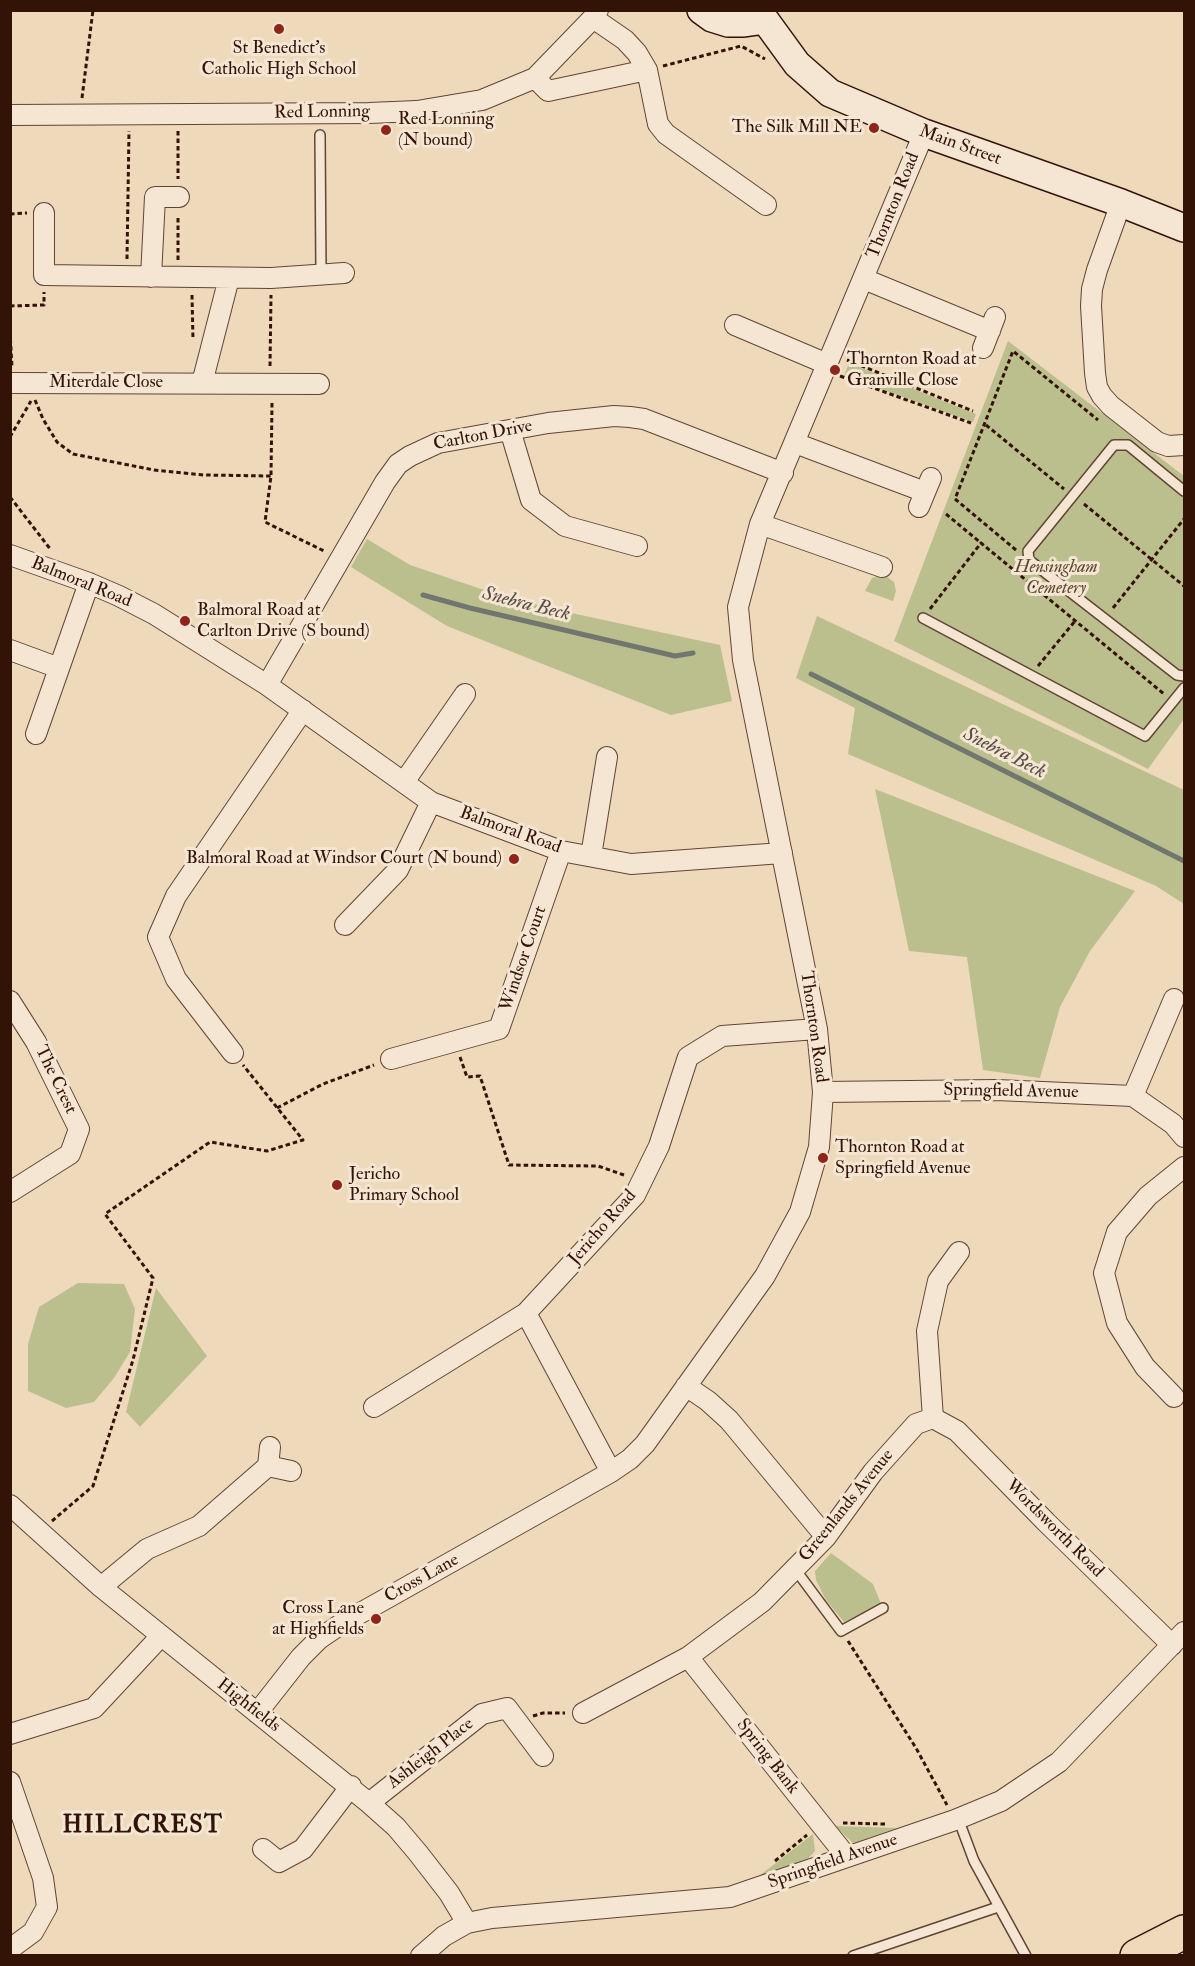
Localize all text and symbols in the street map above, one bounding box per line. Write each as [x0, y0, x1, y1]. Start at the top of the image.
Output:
marker: St Benedict's Catholic High School [272, 22, 286, 36]
place label: St Benedict's Catholic High School [202, 38, 356, 80]
street label: Red Lonning [274, 101, 370, 125]
place label: Red Lonning (N bound) [398, 109, 494, 152]
place label: The Silk Mill NE [732, 117, 862, 139]
marker: The Silk Mill NE [867, 121, 881, 135]
street label: Main Street [916, 121, 1004, 171]
marker: Red Lonning (N bound) [379, 123, 393, 137]
street label: Thornton Road [863, 150, 925, 262]
place label: Thornton Road at Granville Close [847, 349, 977, 392]
marker: Thornton Road at Granville Close [828, 363, 842, 377]
street label: Miterdale Close [49, 372, 163, 394]
street label: Carlton Drive [432, 416, 534, 456]
street label: Balmoral Road [28, 553, 134, 613]
park label: Hensingham Cemetery [1014, 557, 1098, 600]
water label: Snebra Beck [480, 583, 572, 627]
place label: Balmoral Road at Carlton Drive (S bound) [197, 600, 370, 642]
marker: Balmoral Road at Carlton Drive (S bound) [178, 614, 192, 628]
water label: Snebra Beck [959, 723, 1049, 785]
street label: Balmoral Road [456, 803, 564, 859]
place label: Balmoral Road at Windsor Court (N bound) [186, 848, 502, 870]
marker: Balmoral Road at Windsor Court (N bound) [507, 852, 521, 866]
street label: Windsor Court [496, 903, 552, 1015]
street label: Thornton Road [794, 970, 832, 1084]
street label: The Crest [29, 1042, 81, 1118]
street label: Springfield Avenue [943, 1080, 1079, 1104]
place label: Thornton Road at Springfield Avenue [835, 1137, 970, 1180]
marker: Thornton Road at Springfield Avenue [816, 1151, 830, 1165]
place label: Jericho Primary School [349, 1164, 459, 1206]
marker: Jericho Primary School [330, 1178, 344, 1192]
street label: Jericho Road [564, 1186, 642, 1270]
street label: Greenlands Avenue [795, 1445, 899, 1567]
street label: Wordsworth Road [1000, 1475, 1108, 1583]
street label: Cross Lane [381, 1550, 463, 1608]
place label: Cross Lane at Highfields [272, 1598, 364, 1640]
marker: Cross Lane at Highfields [369, 1612, 383, 1626]
street label: Highfields [212, 1674, 284, 1738]
street label: Ashleigh Place [384, 1714, 478, 1794]
street label: Spring Bank [731, 1715, 803, 1799]
district label: HILLCREST [63, 1813, 223, 1841]
street label: Springfield Avenue [765, 1830, 901, 1894]

